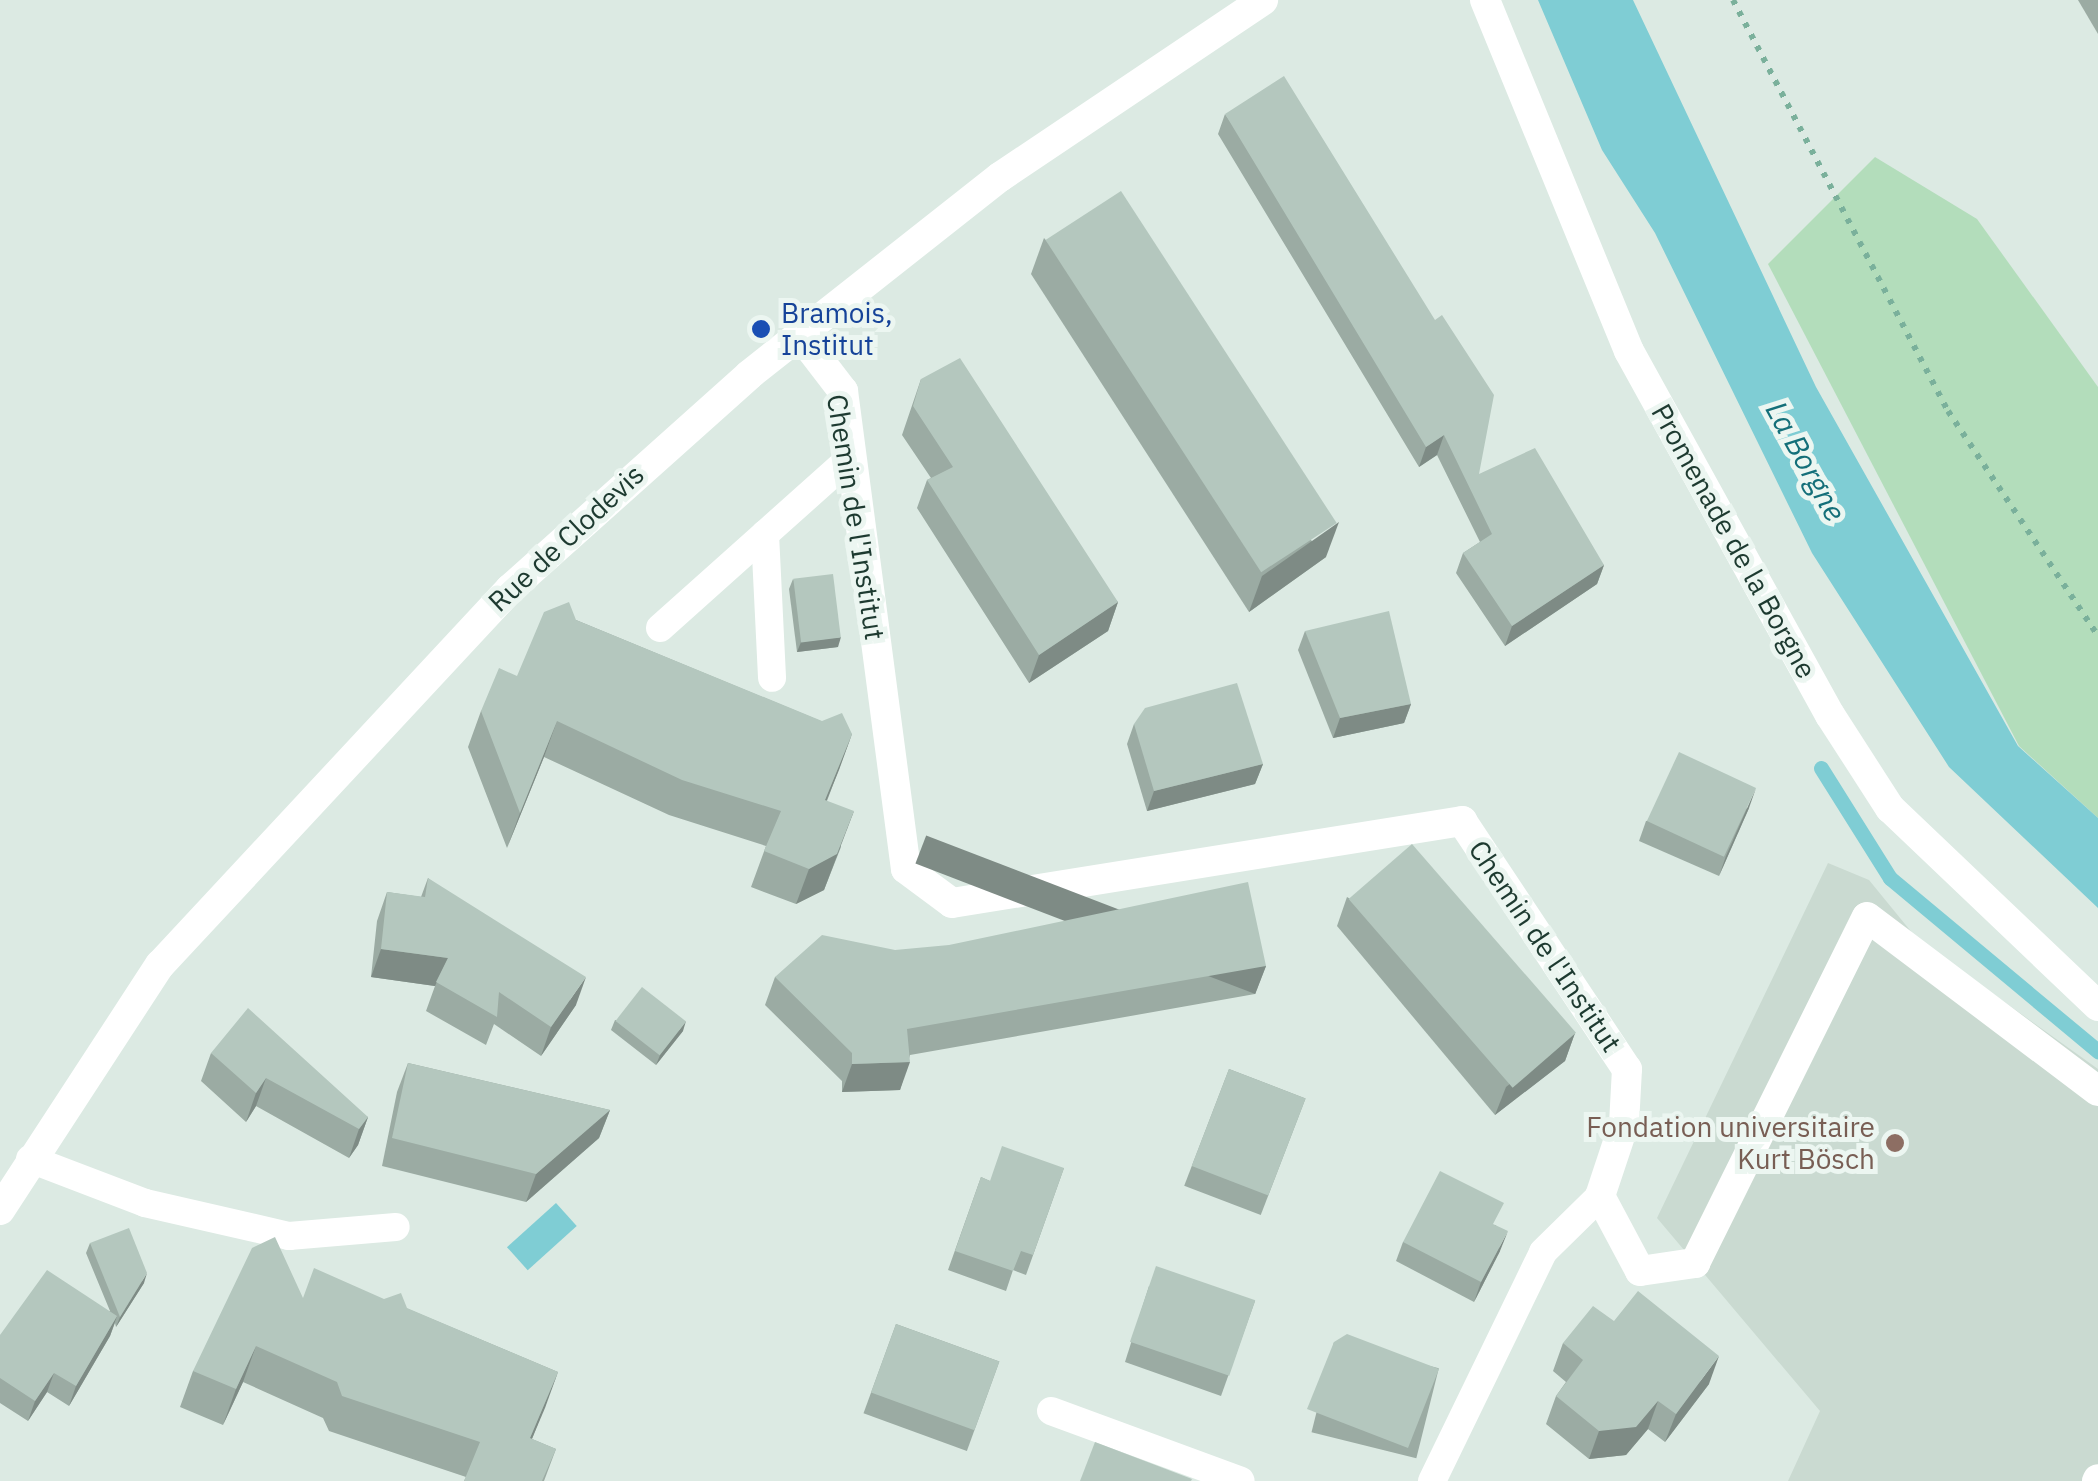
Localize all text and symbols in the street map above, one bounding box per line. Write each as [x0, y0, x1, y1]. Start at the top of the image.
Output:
place label: Bramois, Institut [781, 296, 893, 362]
marker: Bramois, Institut [750, 318, 772, 340]
street label: Chemin de l'Institut [820, 392, 892, 642]
water label: La Borgne [1758, 395, 1854, 527]
street label: Promenade de la Borgne [1645, 398, 1823, 684]
street label: Rue de Clodevis [481, 457, 651, 619]
street label: Chemin de l'Institut [1462, 834, 1628, 1058]
place label: Fondation universitaire Kurt Bösch [1586, 1110, 1875, 1176]
marker: Fondation universitaire Kurt Bösch [1884, 1132, 1906, 1154]

